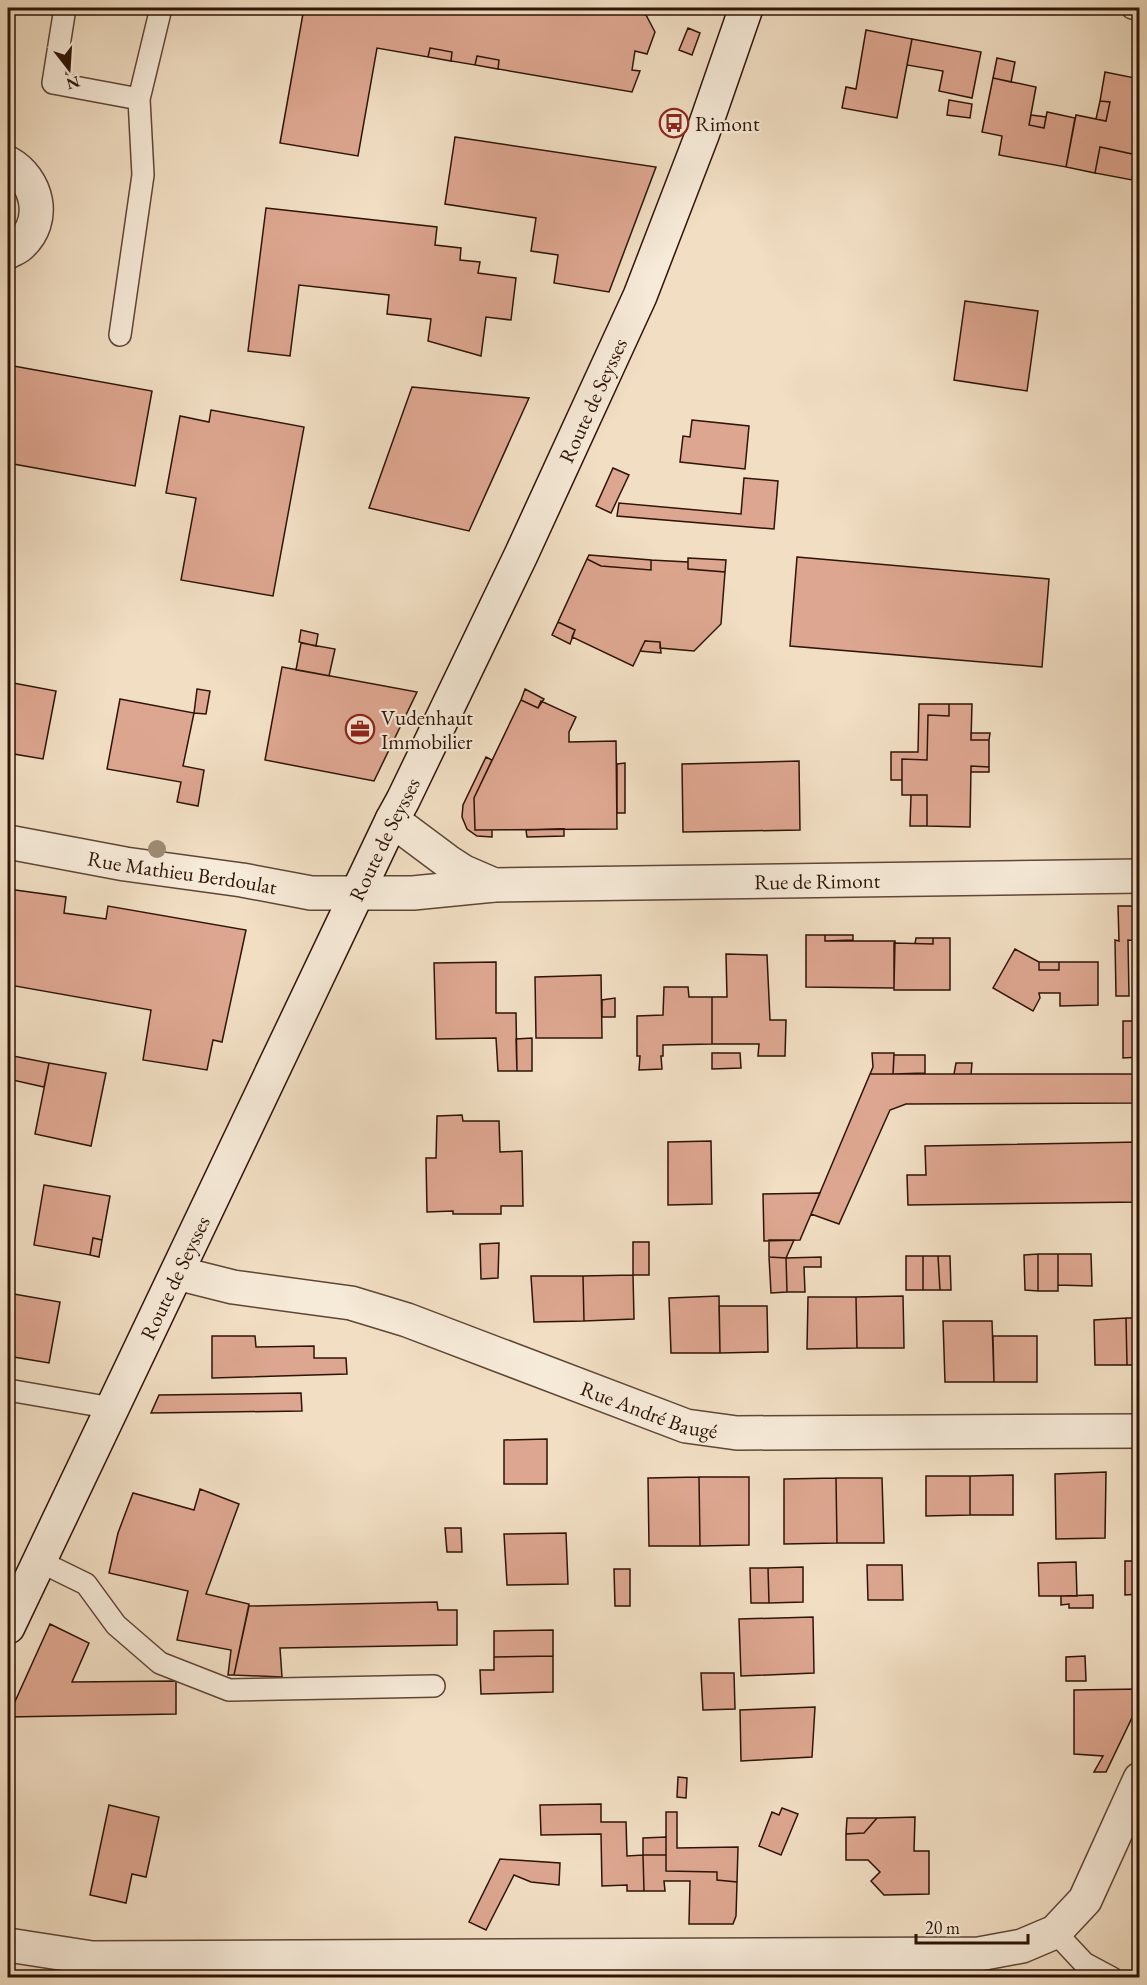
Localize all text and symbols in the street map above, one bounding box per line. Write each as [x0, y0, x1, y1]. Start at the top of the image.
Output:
north arrow [39, 39, 99, 99]
text: N [64, 71, 83, 95]
bus stop icon: Rimont [658, 107, 690, 139]
place label: Rimont [695, 110, 760, 137]
street label: Route de Seysses [552, 333, 633, 467]
place label: Vudenhaut Immobilier [381, 704, 473, 755]
office icon: Vudenhaut Immobilier [344, 713, 376, 745]
street label: Route de Seysses [342, 773, 426, 905]
street label: Rue Mathieu Berdoulat [86, 844, 280, 900]
street label: Rue de Rimont [754, 866, 881, 895]
street label: Route de Seysses [133, 1211, 215, 1344]
street label: Rue André Baugé [577, 1374, 719, 1444]
scale bar [916, 1907, 1028, 1945]
text: 20 m [925, 1916, 960, 1939]

